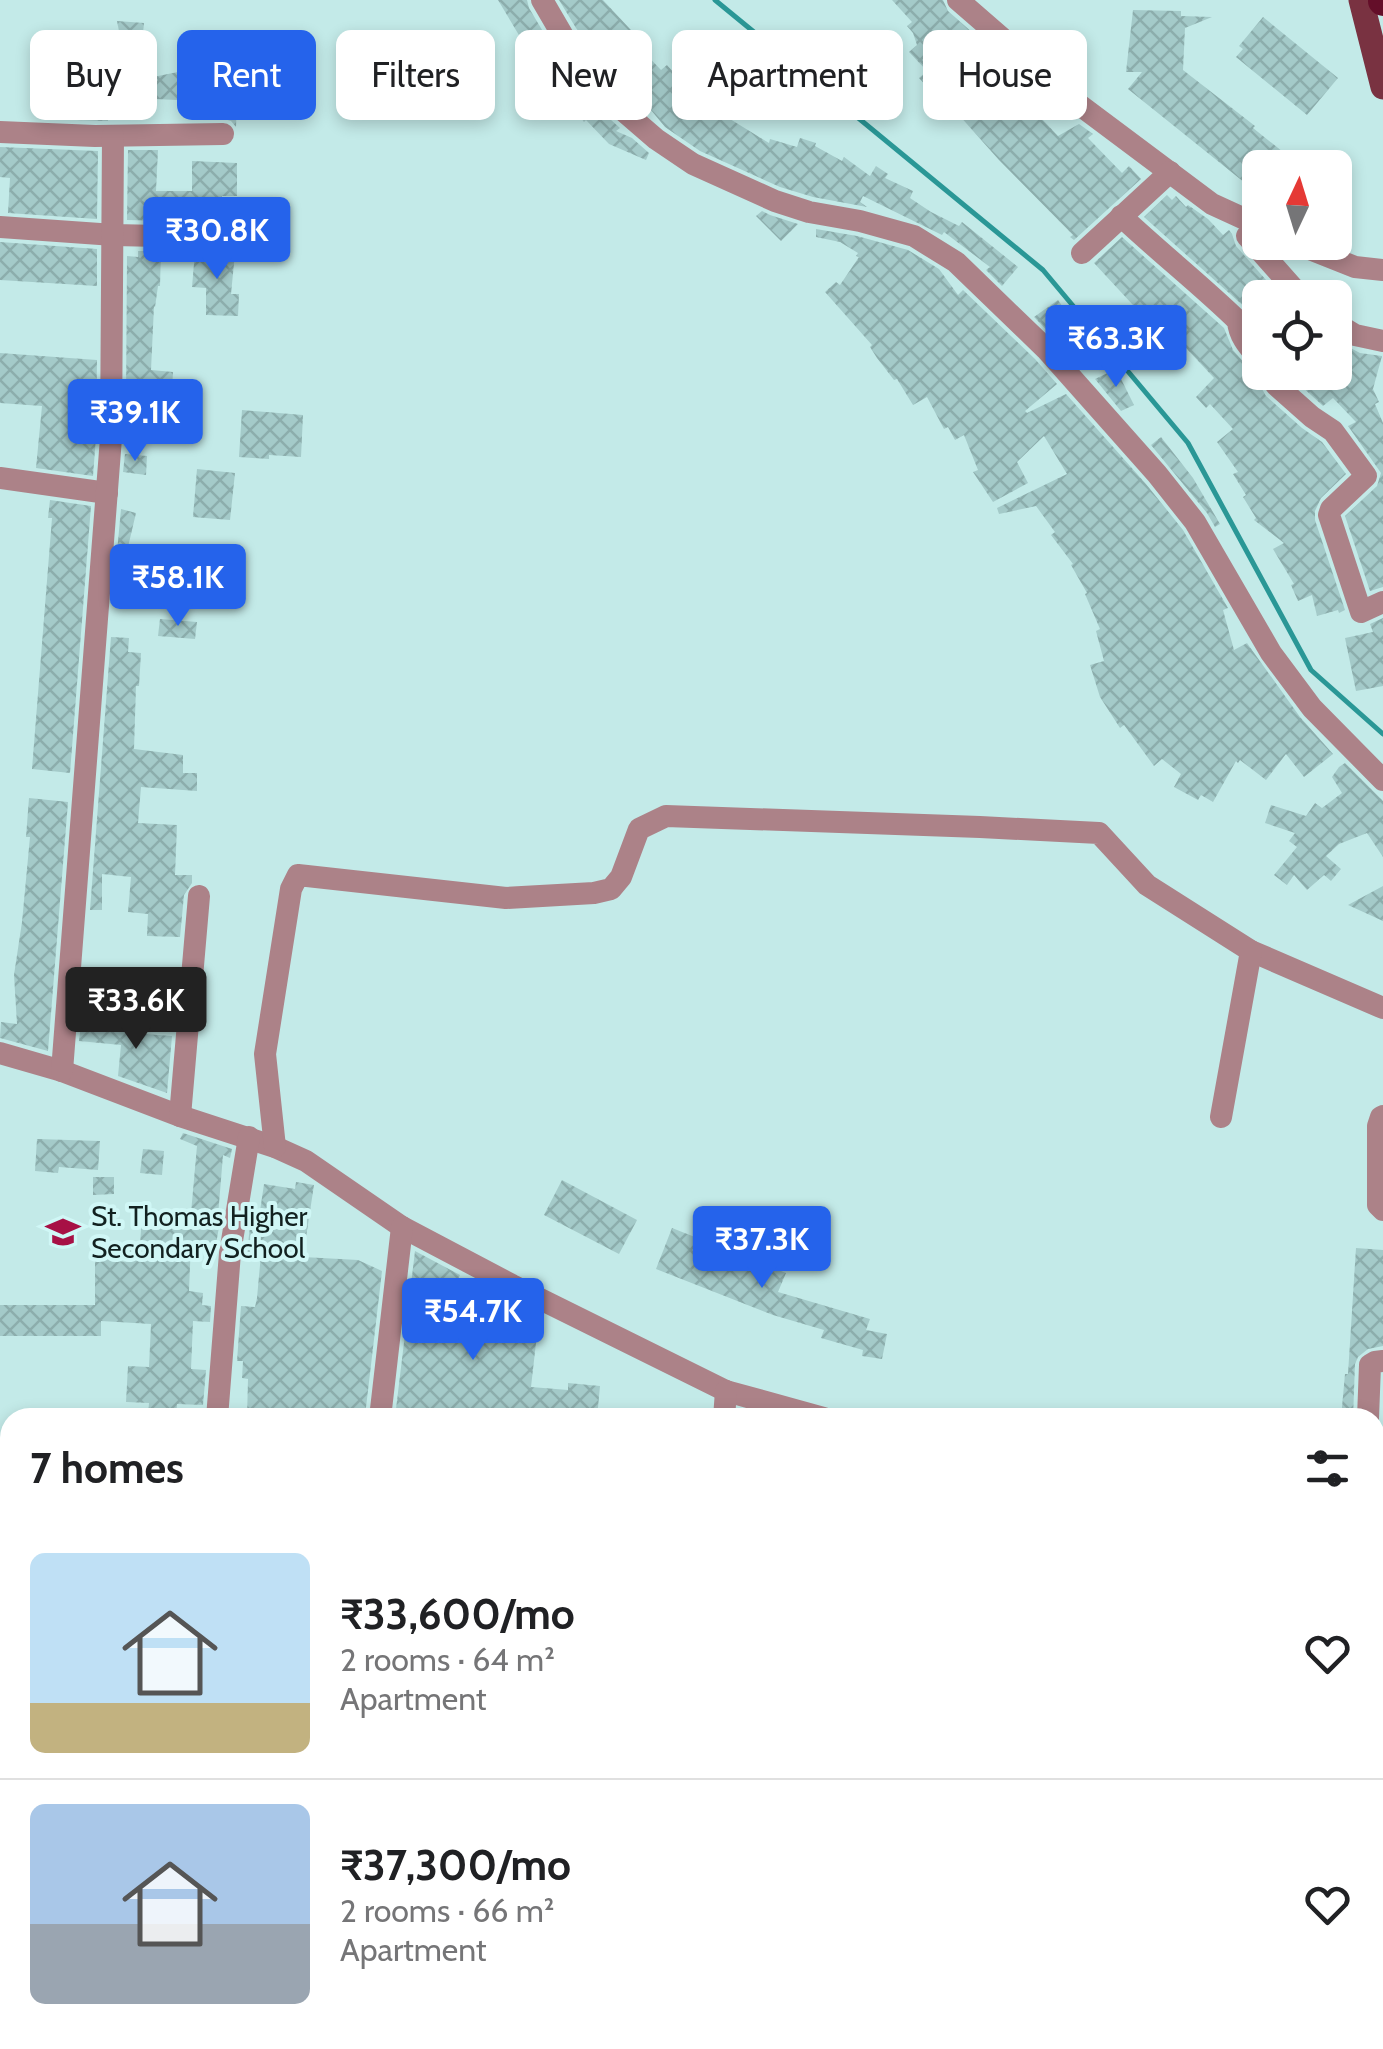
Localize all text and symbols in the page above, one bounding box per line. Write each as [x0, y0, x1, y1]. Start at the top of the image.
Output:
chip: Buy [30, 30, 157, 120]
chip: Rent [177, 30, 316, 120]
chip: Filters [336, 30, 495, 120]
chip: New [515, 30, 652, 120]
chip: Apartment [672, 30, 903, 120]
chip: House [923, 30, 1087, 120]
north arrow [1242, 150, 1352, 260]
map controls [1242, 150, 1352, 390]
pin: ₹30.8K [136, 197, 298, 282]
text: ₹30.8K [165, 210, 269, 249]
button: locate [1242, 280, 1352, 390]
pin: ₹63.3K [1035, 305, 1197, 390]
text: ₹63.3K [1067, 318, 1165, 357]
pin: ₹39.1K [54, 379, 216, 464]
text: ₹39.1K [90, 392, 180, 431]
pin: ₹58.1K [97, 544, 259, 629]
text: ₹58.1K [132, 557, 224, 596]
pin: ₹33.6K [55, 967, 217, 1052]
text: ₹33.6K [87, 980, 185, 1019]
place label: St. Thomas Higher Secondary School [91, 1199, 308, 1265]
pin: ₹37.3K [681, 1206, 843, 1291]
school or university icon: St. Thomas Higher Secondary School [44, 1213, 82, 1251]
text: ₹37.3K [715, 1219, 809, 1258]
pin: ₹54.7K [392, 1278, 554, 1363]
text: ₹54.7K [424, 1291, 522, 1330]
icon: filters [1300, 1441, 1355, 1496]
text: 7 homes [30, 1442, 184, 1494]
text: ₹33,600/mo [340, 1588, 575, 1640]
icon: home [110, 1593, 230, 1713]
icon: heart [1300, 1626, 1355, 1681]
text: 2 rooms · 64 m² [340, 1640, 555, 1679]
text: Apartment [340, 1679, 487, 1718]
text: ₹37,300/mo [340, 1839, 571, 1891]
icon: home [110, 1844, 230, 1964]
icon: heart [1300, 1877, 1355, 1932]
text: 2 rooms · 66 m² [340, 1891, 554, 1930]
text: Apartment [340, 1930, 487, 1969]

